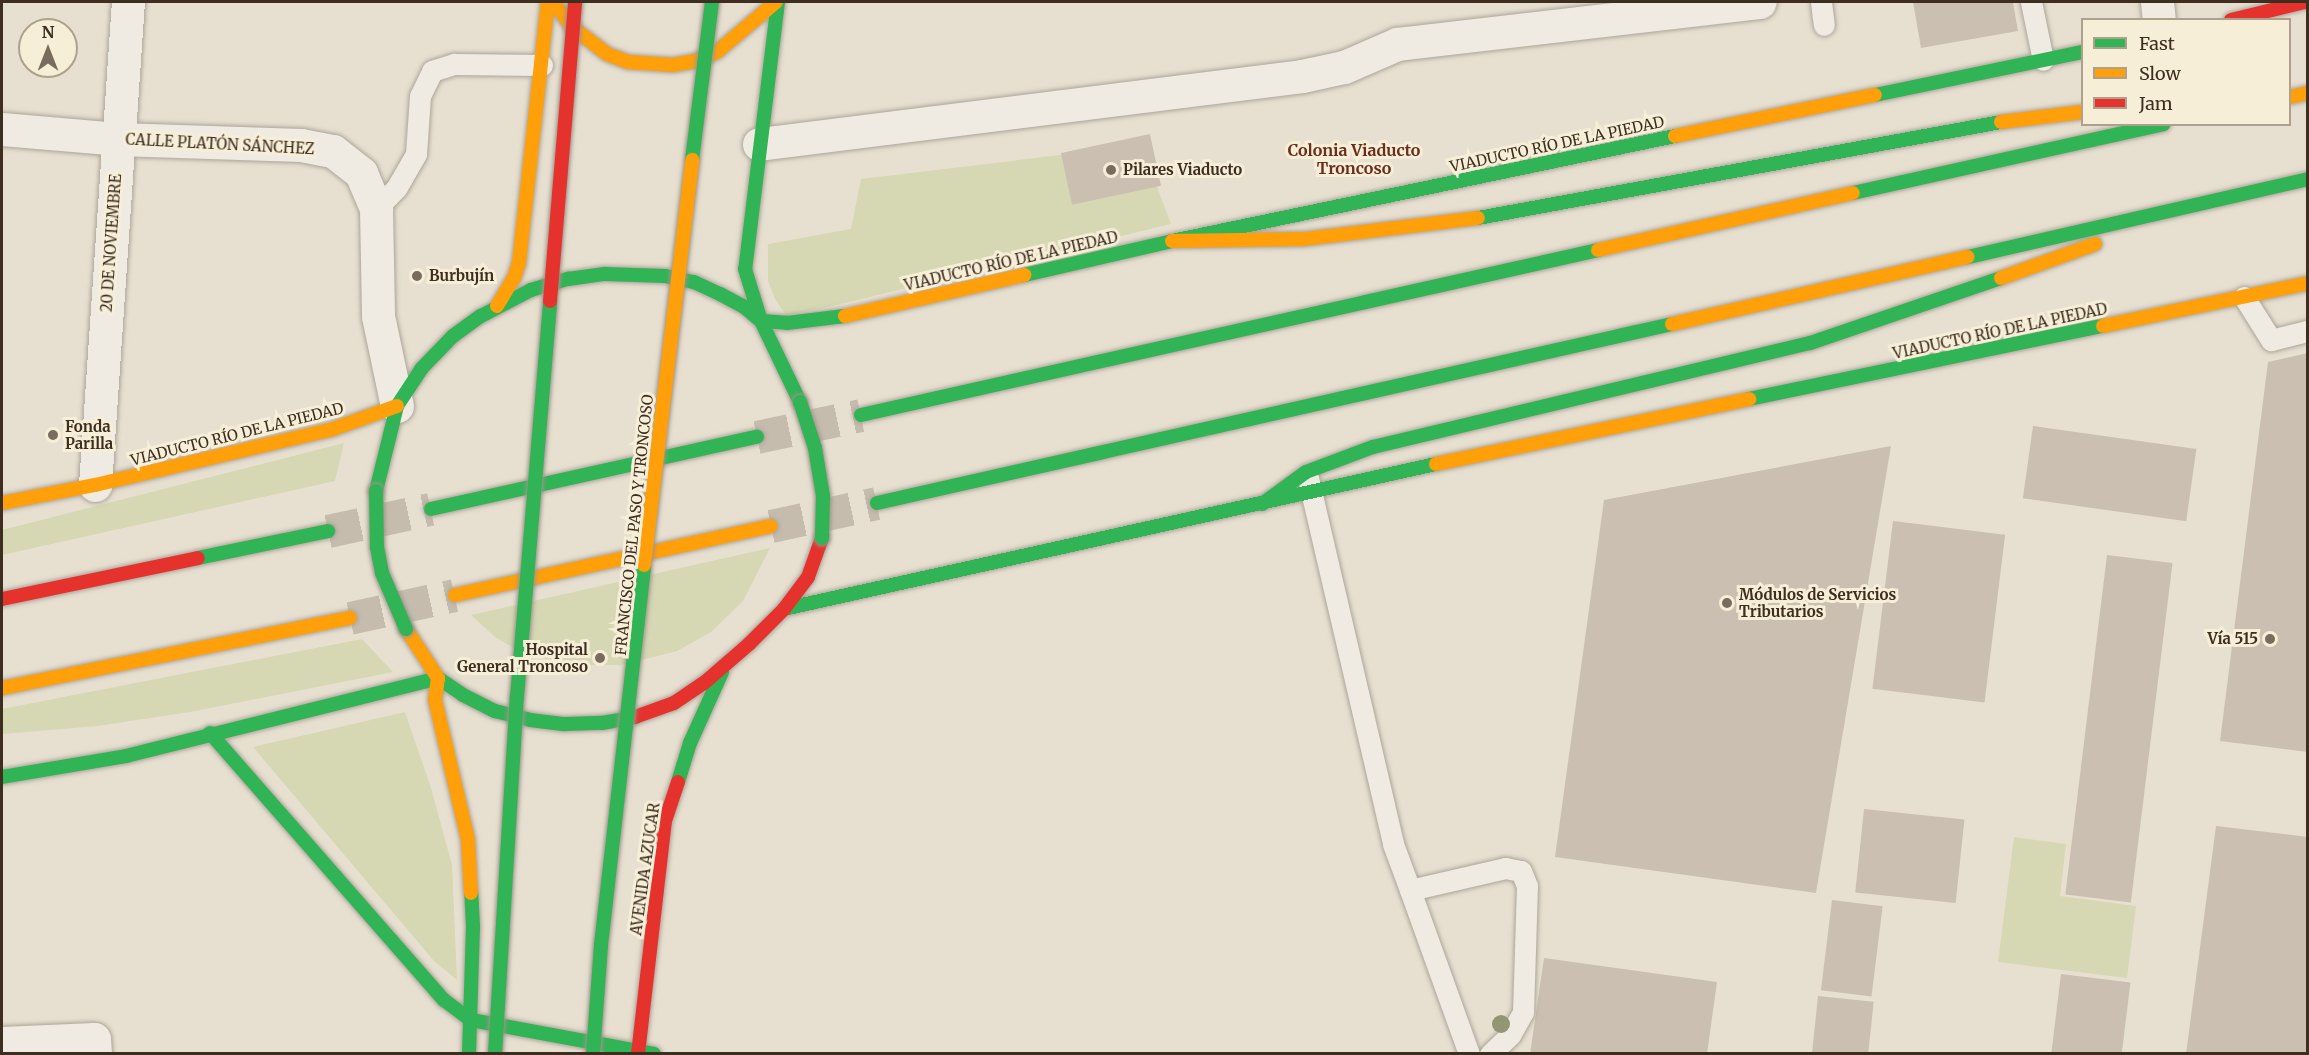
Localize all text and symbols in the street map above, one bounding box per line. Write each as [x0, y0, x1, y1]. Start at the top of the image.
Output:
north arrow [18, 18, 78, 78]
legend [2081, 18, 2291, 126]
text: N [42, 22, 54, 42]
text: Fast [2139, 32, 2175, 55]
text: Slow [2139, 62, 2181, 85]
text: Jam [2139, 92, 2173, 115]
street label: VIADUCTO RÍO DE LA PIEDAD [1448, 112, 1666, 176]
street label: CALLE PLATÓN SÁNCHEZ [125, 130, 315, 158]
district label: Colonia Viaducto Troncoso [1288, 140, 1420, 178]
place label: Pilares Viaducto [1123, 161, 1242, 179]
marker: Pilares Viaducto [1104, 163, 1118, 177]
street label: 20 DE NOVIEMBRE [97, 173, 125, 313]
street label: VIADUCTO RÍO DE LA PIEDAD [902, 228, 1120, 294]
place label: Burbujín [429, 267, 494, 285]
marker: Burbujín [410, 269, 424, 283]
street label: VIADUCTO RÍO DE LA PIEDAD [1891, 299, 2109, 363]
street label: FRANCISCO DEL PASO Y TRONCOSO [611, 394, 657, 656]
street label: VIADUCTO RÍO DE LA PIEDAD [129, 399, 345, 469]
place label: Fonda Parilla [65, 417, 113, 452]
marker: Fonda Parilla [46, 428, 60, 442]
place label: Módulos de Servicios Tributarios [1739, 585, 1896, 620]
marker: Módulos de Servicios Tributarios [1720, 596, 1734, 610]
place label: Vía 515 [2208, 630, 2258, 648]
marker: Vía 515 [2263, 632, 2277, 646]
place label: Hospital General Troncoso [457, 640, 588, 675]
marker: Hospital General Troncoso [593, 651, 607, 665]
street label: AVENIDA AZUCAR [627, 802, 663, 936]

